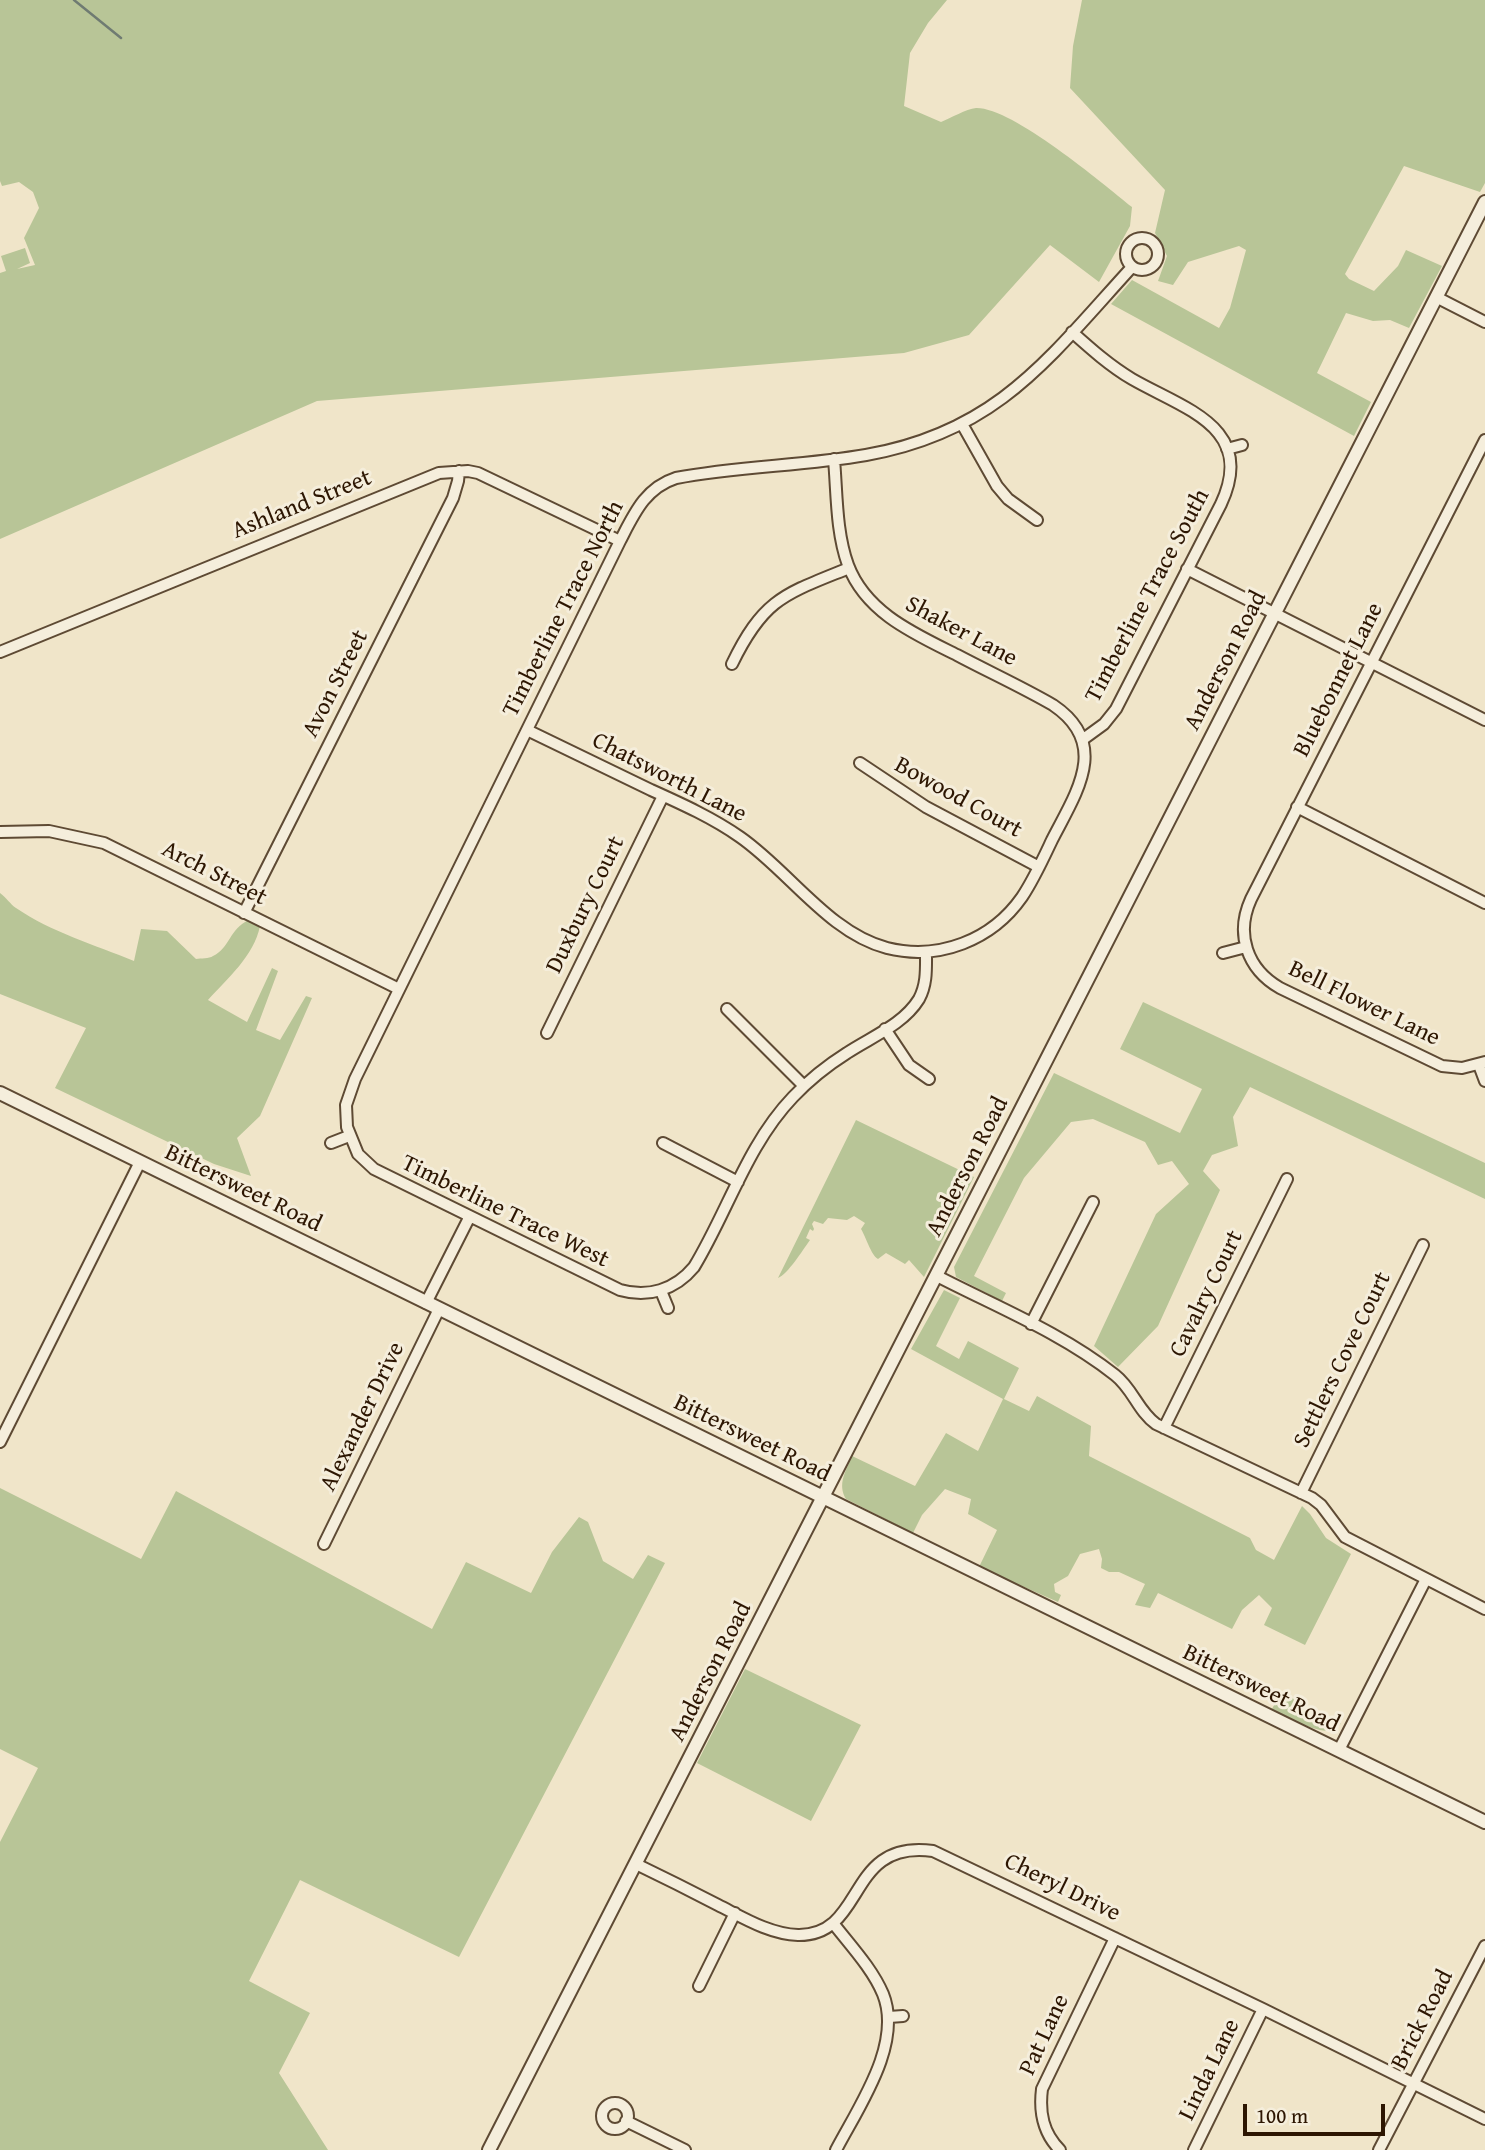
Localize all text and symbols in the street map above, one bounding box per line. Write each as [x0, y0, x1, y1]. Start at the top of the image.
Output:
street label: Ashland Street [228, 464, 376, 546]
street label: Timberline Trace South [1080, 484, 1216, 708]
street label: Timberline Trace North [497, 496, 631, 722]
street label: Anderson Road [1178, 586, 1274, 736]
street label: Shaker Lane [900, 591, 1022, 673]
street label: Bluebonnet Lane [1288, 598, 1390, 762]
street label: Avon Street [297, 626, 375, 742]
street label: Chatsworth Lane [587, 727, 751, 829]
street label: Bowood Court [889, 751, 1027, 845]
street label: Duxbury Court [540, 832, 632, 978]
street label: Arch Street [157, 835, 271, 913]
street label: Bell Flower Lane [1284, 955, 1444, 1053]
street label: Anderson Road [920, 1092, 1016, 1242]
street label: Bittersweet Road [160, 1139, 326, 1239]
street label: Timberline Trace West [397, 1149, 613, 1275]
street label: Cavalry Court [1164, 1226, 1250, 1362]
street label: Settlers Cove Court [1288, 1267, 1398, 1453]
street label: Alexander Drive [314, 1338, 412, 1496]
street label: Bittersweet Road [669, 1389, 835, 1489]
street label: Anderson Road [663, 1597, 759, 1747]
street label: Bittersweet Road [1178, 1639, 1344, 1739]
street label: Cheryl Drive [999, 1848, 1125, 1928]
street label: Brick Road [1386, 1965, 1460, 2075]
street label: Pat Lane [1014, 1990, 1076, 2080]
street label: Linda Lane [1173, 2015, 1247, 2125]
scale bar [1247, 2090, 1389, 2134]
text: 100 m [1256, 2100, 1308, 2131]

